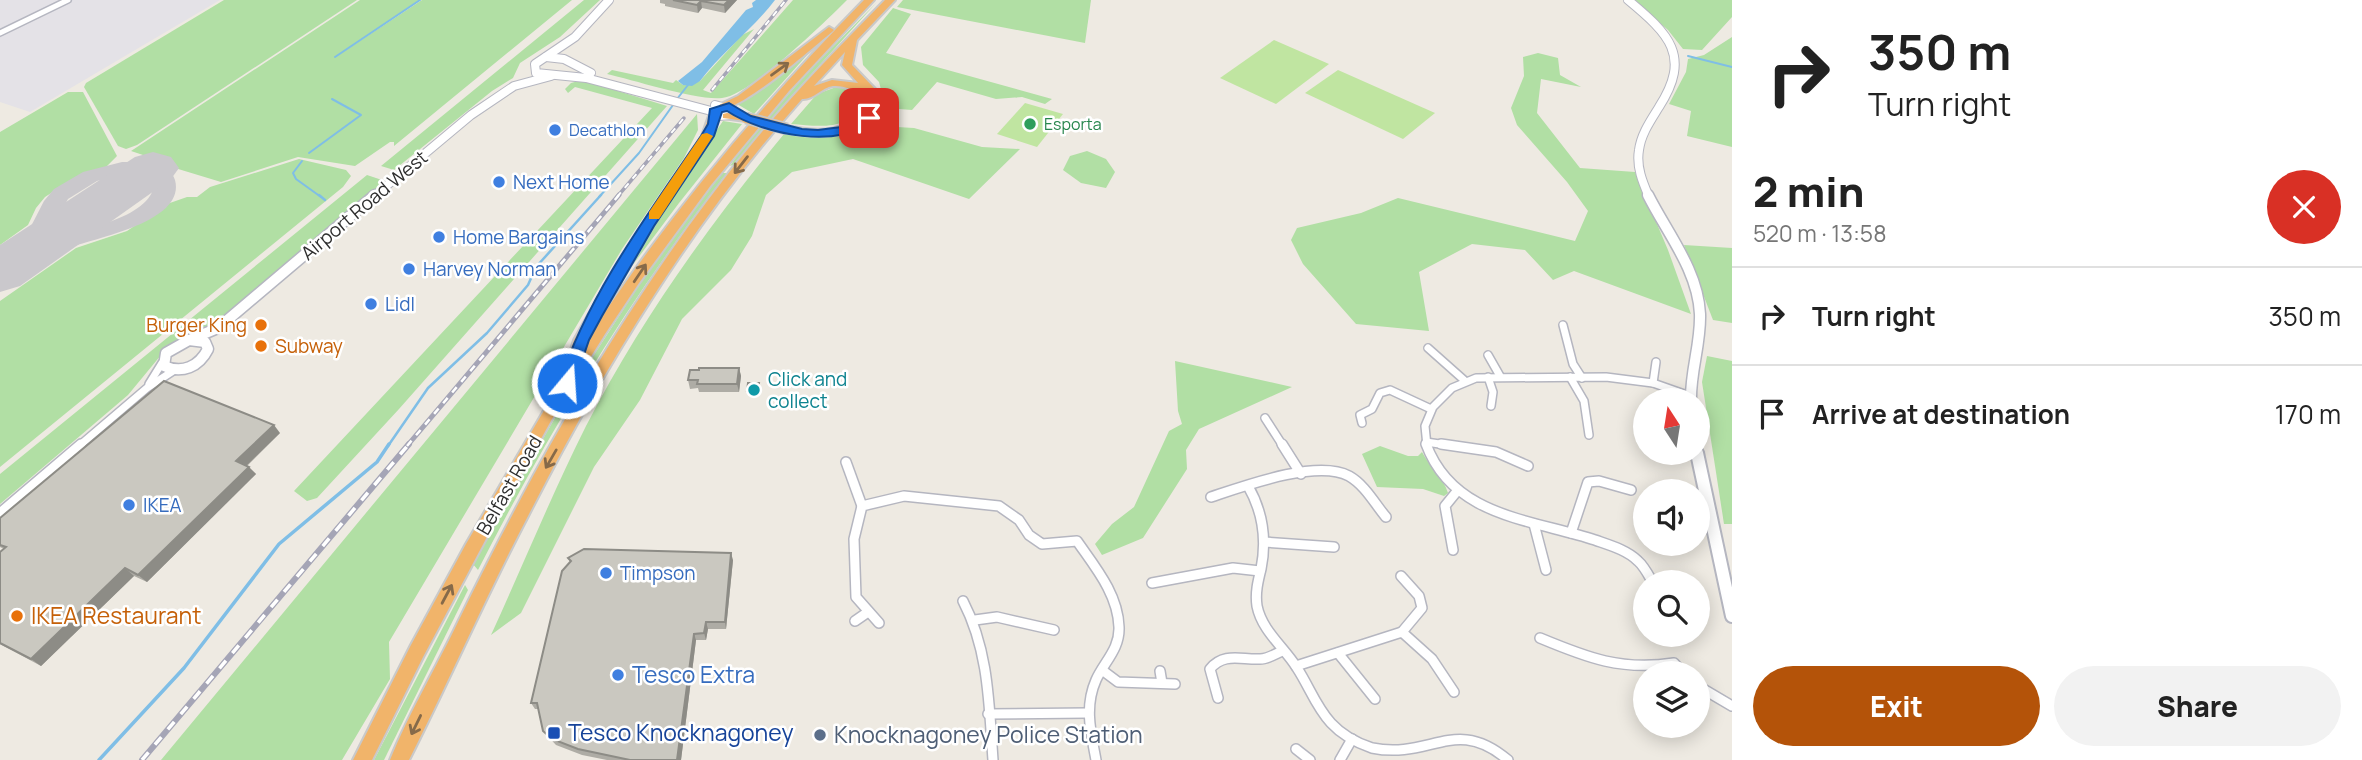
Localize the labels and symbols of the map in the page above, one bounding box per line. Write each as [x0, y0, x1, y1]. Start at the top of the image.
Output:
one-way arrow [770, 62, 788, 77]
pin [839, 88, 899, 148]
place label: Esporta [1044, 113, 1102, 135]
marker: Esporta [1022, 116, 1038, 132]
place label: Decathlon [569, 119, 645, 141]
marker: Decathlon [547, 122, 563, 138]
street label: Airport Road West [295, 144, 433, 266]
one-way arrow [734, 156, 749, 174]
place label: Next Home [513, 169, 610, 195]
marker: Next Home [491, 174, 507, 190]
place label: Home Bargains [453, 224, 584, 250]
marker: Home Bargains [431, 229, 447, 245]
place label: Harvey Norman [423, 256, 556, 282]
marker: Harvey Norman [401, 261, 417, 277]
one-way arrow [633, 264, 647, 283]
place label: Lidl [385, 291, 415, 317]
marker: Lidl [363, 296, 379, 312]
place label: Burger King [146, 312, 247, 338]
marker: Burger King [253, 317, 269, 333]
place label: Subway [275, 333, 343, 359]
marker: Subway [253, 338, 269, 354]
position arrow [530, 346, 604, 420]
place label: Click and collect [768, 366, 847, 414]
marker: Click and collect [746, 382, 762, 398]
north arrow [1633, 388, 1710, 466]
street label: Belfast Road [470, 431, 548, 539]
one-way arrow [544, 448, 558, 468]
place label: IKEA [143, 492, 182, 518]
marker: IKEA [121, 497, 137, 513]
place label: Timpson [620, 560, 696, 586]
marker: Timpson [598, 565, 614, 581]
one-way arrow [441, 584, 455, 605]
place label: IKEA Restaurant [31, 599, 201, 631]
marker: IKEA Restaurant [9, 608, 25, 624]
place label: Tesco Extra [632, 658, 755, 690]
marker: Tesco Extra [610, 667, 626, 683]
one-way arrow [409, 714, 423, 735]
place label: Tesco Knocknagoney [568, 716, 794, 748]
place label: Knocknagoney Police Station [834, 718, 1143, 750]
marker: Tesco Knocknagoney [546, 725, 562, 741]
marker: Knocknagoney Police Station [812, 727, 828, 743]

